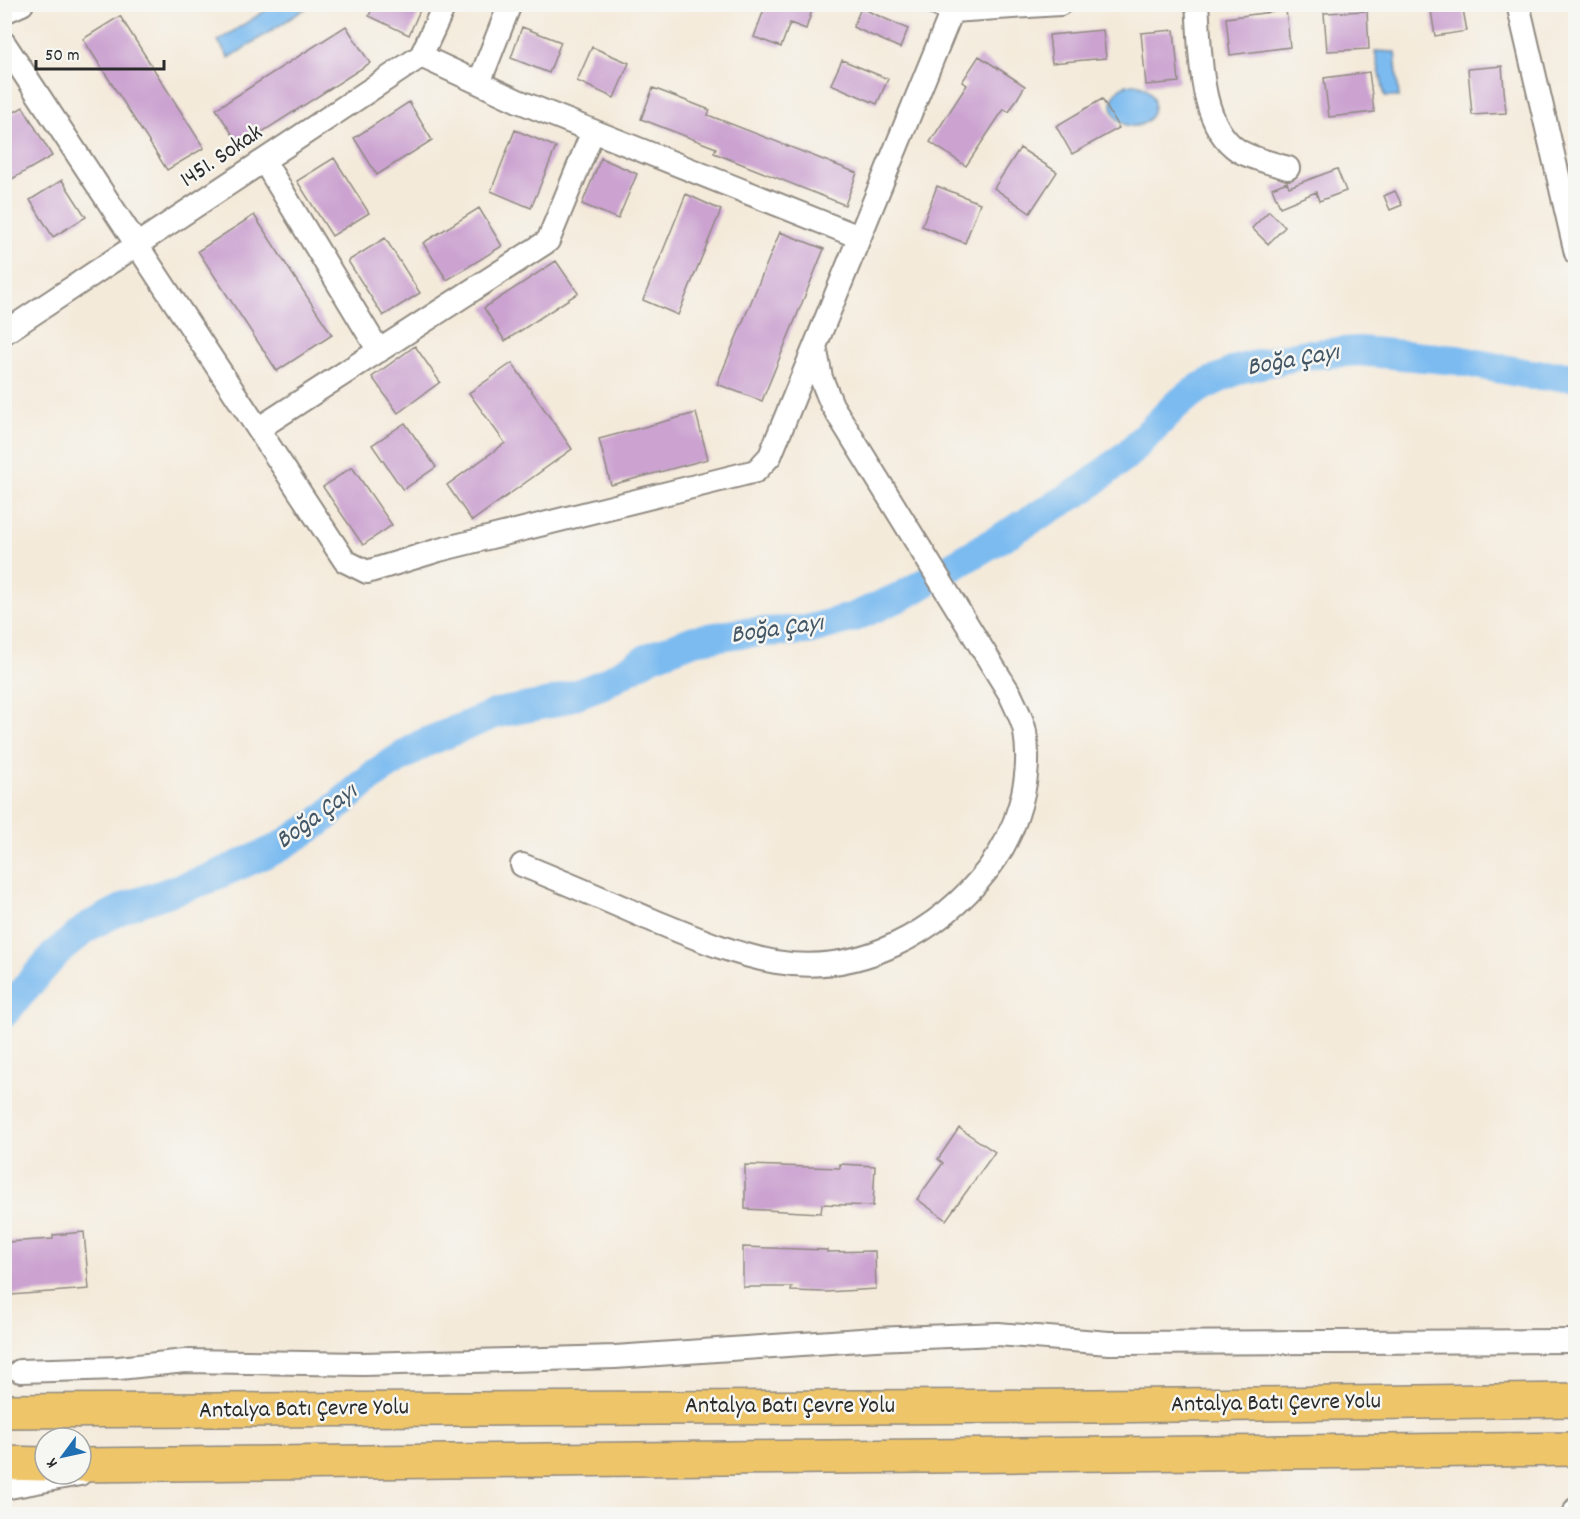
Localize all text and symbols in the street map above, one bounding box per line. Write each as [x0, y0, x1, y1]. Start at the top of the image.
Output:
scale bar [36, 33, 164, 71]
text: 50 m [45, 44, 80, 69]
street label: 1451. Sokak [174, 117, 270, 197]
water label: Boğa Çayı [1244, 334, 1344, 387]
water label: Boğa Çayı [728, 605, 828, 655]
water label: Boğa Çayı [269, 773, 367, 859]
street label: Antalya Batı Çevre Yolu [1171, 1385, 1381, 1423]
street label: Antalya Batı Çevre Yolu [685, 1390, 895, 1424]
street label: Antalya Batı Çevre Yolu [199, 1391, 409, 1429]
north arrow [33, 1426, 93, 1486]
text: K [41, 1453, 64, 1472]

